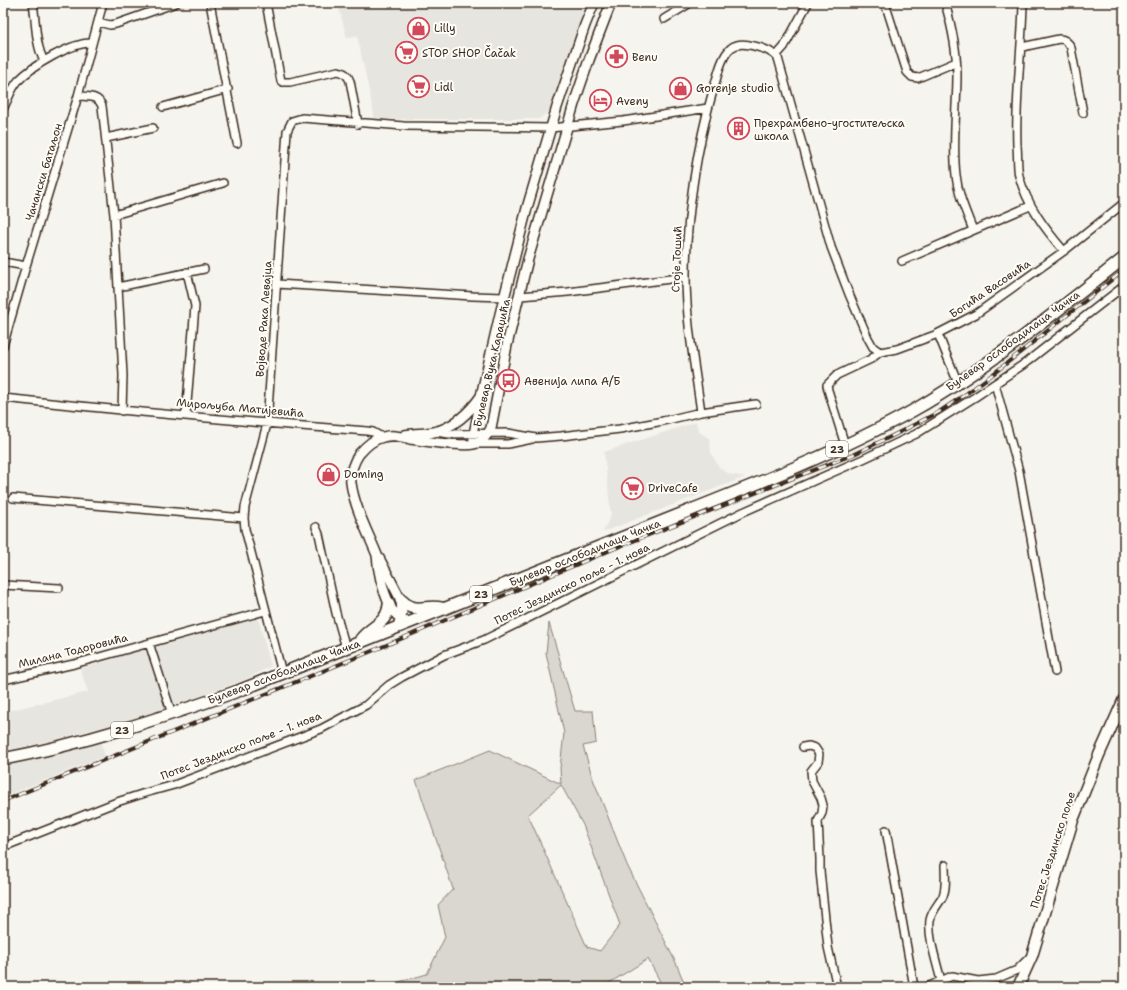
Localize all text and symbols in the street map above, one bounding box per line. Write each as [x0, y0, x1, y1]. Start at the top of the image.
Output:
shop icon: Lilly [406, 15, 432, 41]
place label: Lilly [434, 21, 455, 36]
supermarket icon: STOP SHOP Čačak [394, 40, 420, 66]
pharmacy icon: Benu [603, 44, 629, 70]
place label: STOP SHOP Čačak [422, 45, 516, 61]
place label: Benu [632, 50, 658, 65]
supermarket icon: Lidl [405, 74, 431, 100]
shop icon: Gorenje studio [668, 75, 694, 101]
place label: Lidl [434, 80, 454, 95]
place label: Gorenje studio [696, 81, 774, 96]
hotel icon: Aveny [588, 88, 614, 114]
place label: Aveny [616, 94, 649, 109]
building icon: Прехрамбено-угоститељска школа [726, 116, 752, 142]
place label: Прехрамбено-угоститељска школа [754, 116, 905, 144]
street label: Чачански батаљон [22, 121, 66, 223]
street label: Стоје Тошић [668, 225, 686, 293]
street label: Богића Васовића [947, 256, 1034, 322]
street label: Војводе Рака Левајца [252, 260, 276, 378]
street label: Булевар ослободилаца Чачка [943, 287, 1083, 395]
street label: Булевар Вука Караџића [470, 297, 514, 429]
bus stop icon: Авенија липа А/Б [496, 368, 522, 394]
place label: Авенија липа А/Б [524, 374, 621, 389]
street label: Мирољуба Матијевића [176, 395, 305, 421]
road number: 23 [826, 441, 848, 457]
shop icon: Doming [315, 461, 341, 487]
place label: Doming [344, 467, 384, 482]
supermarket icon: DriveCafe [619, 475, 645, 501]
place label: DriveCafe [648, 481, 698, 496]
street label: Булевар ослободилаца Чачка [507, 516, 663, 590]
street label: Потес Јездинско поље - 1. нова [492, 540, 652, 628]
road number: 23 [470, 586, 492, 602]
street label: Милана Тодоровића [17, 630, 130, 672]
street label: Булевар ослободилаца Чачка [206, 636, 362, 708]
street label: Потес Јездинско поље - 1. нова [158, 708, 324, 784]
road number: 23 [111, 722, 133, 738]
street label: Потес Јездинско поље [1027, 790, 1079, 910]

